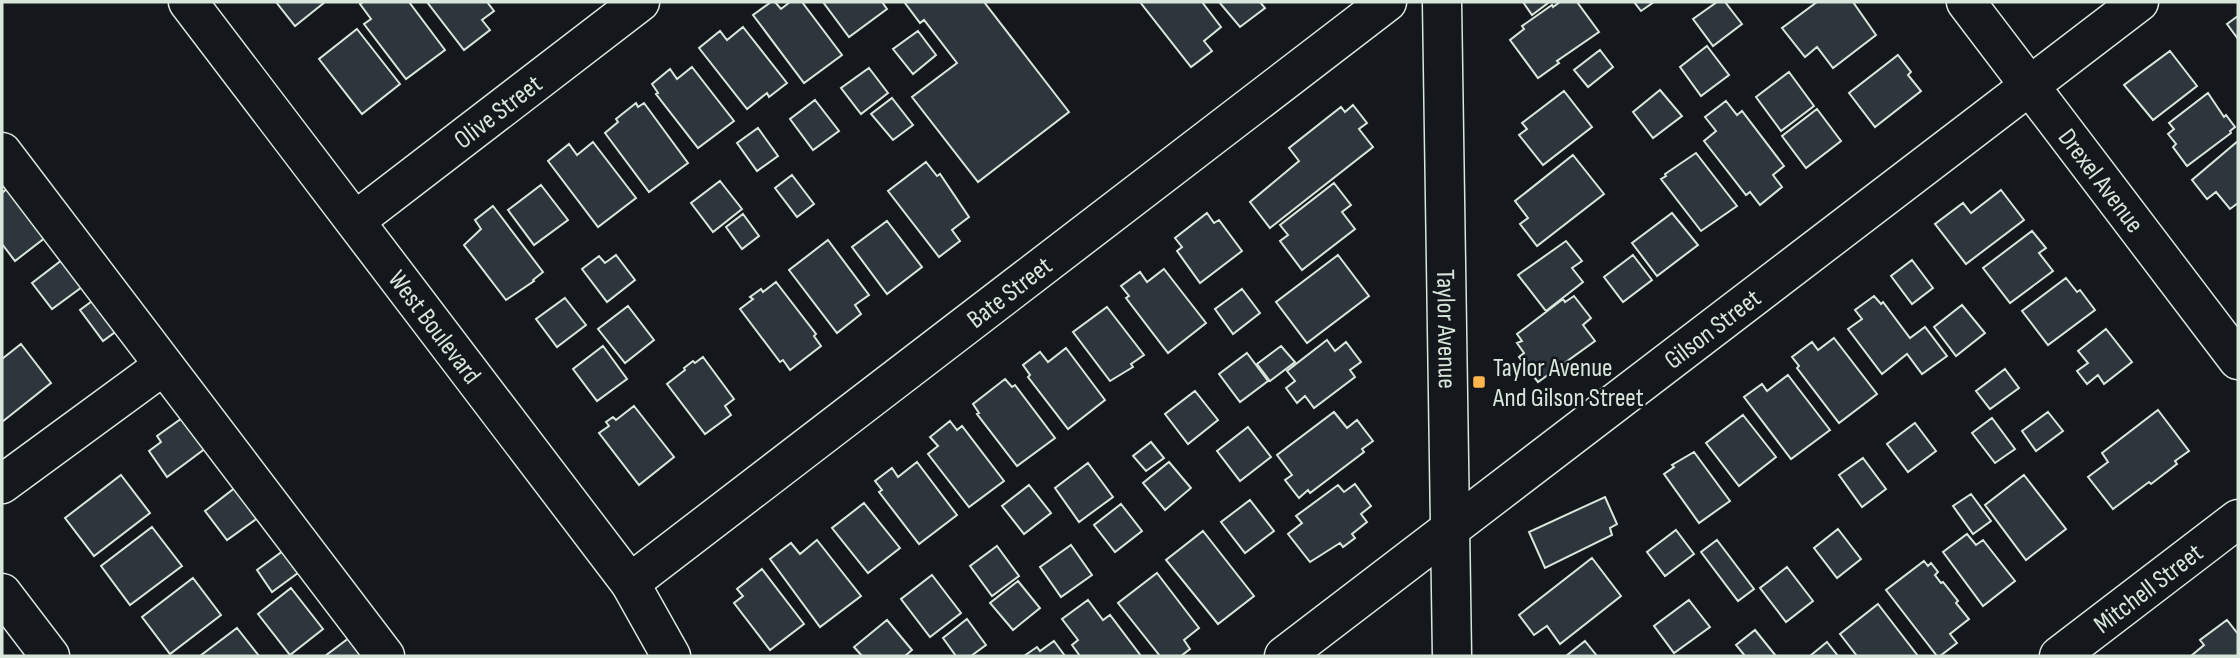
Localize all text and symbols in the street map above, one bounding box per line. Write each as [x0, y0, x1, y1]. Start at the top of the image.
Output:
street label: Olive Street [449, 69, 549, 156]
street label: Drexel Avenue [2051, 123, 2150, 239]
street label: Bate Street [961, 251, 1059, 336]
street label: West Boulevard [381, 265, 487, 390]
street label: Taylor Avenue [1429, 269, 1462, 389]
street label: Gilson Street [1659, 283, 1767, 376]
place label: Taylor Avenue And Gilson Street [1492, 353, 1644, 414]
marker: Taylor Avenue And Gilson Street [1471, 374, 1487, 390]
street label: Mitchell Street [2088, 538, 2209, 641]

